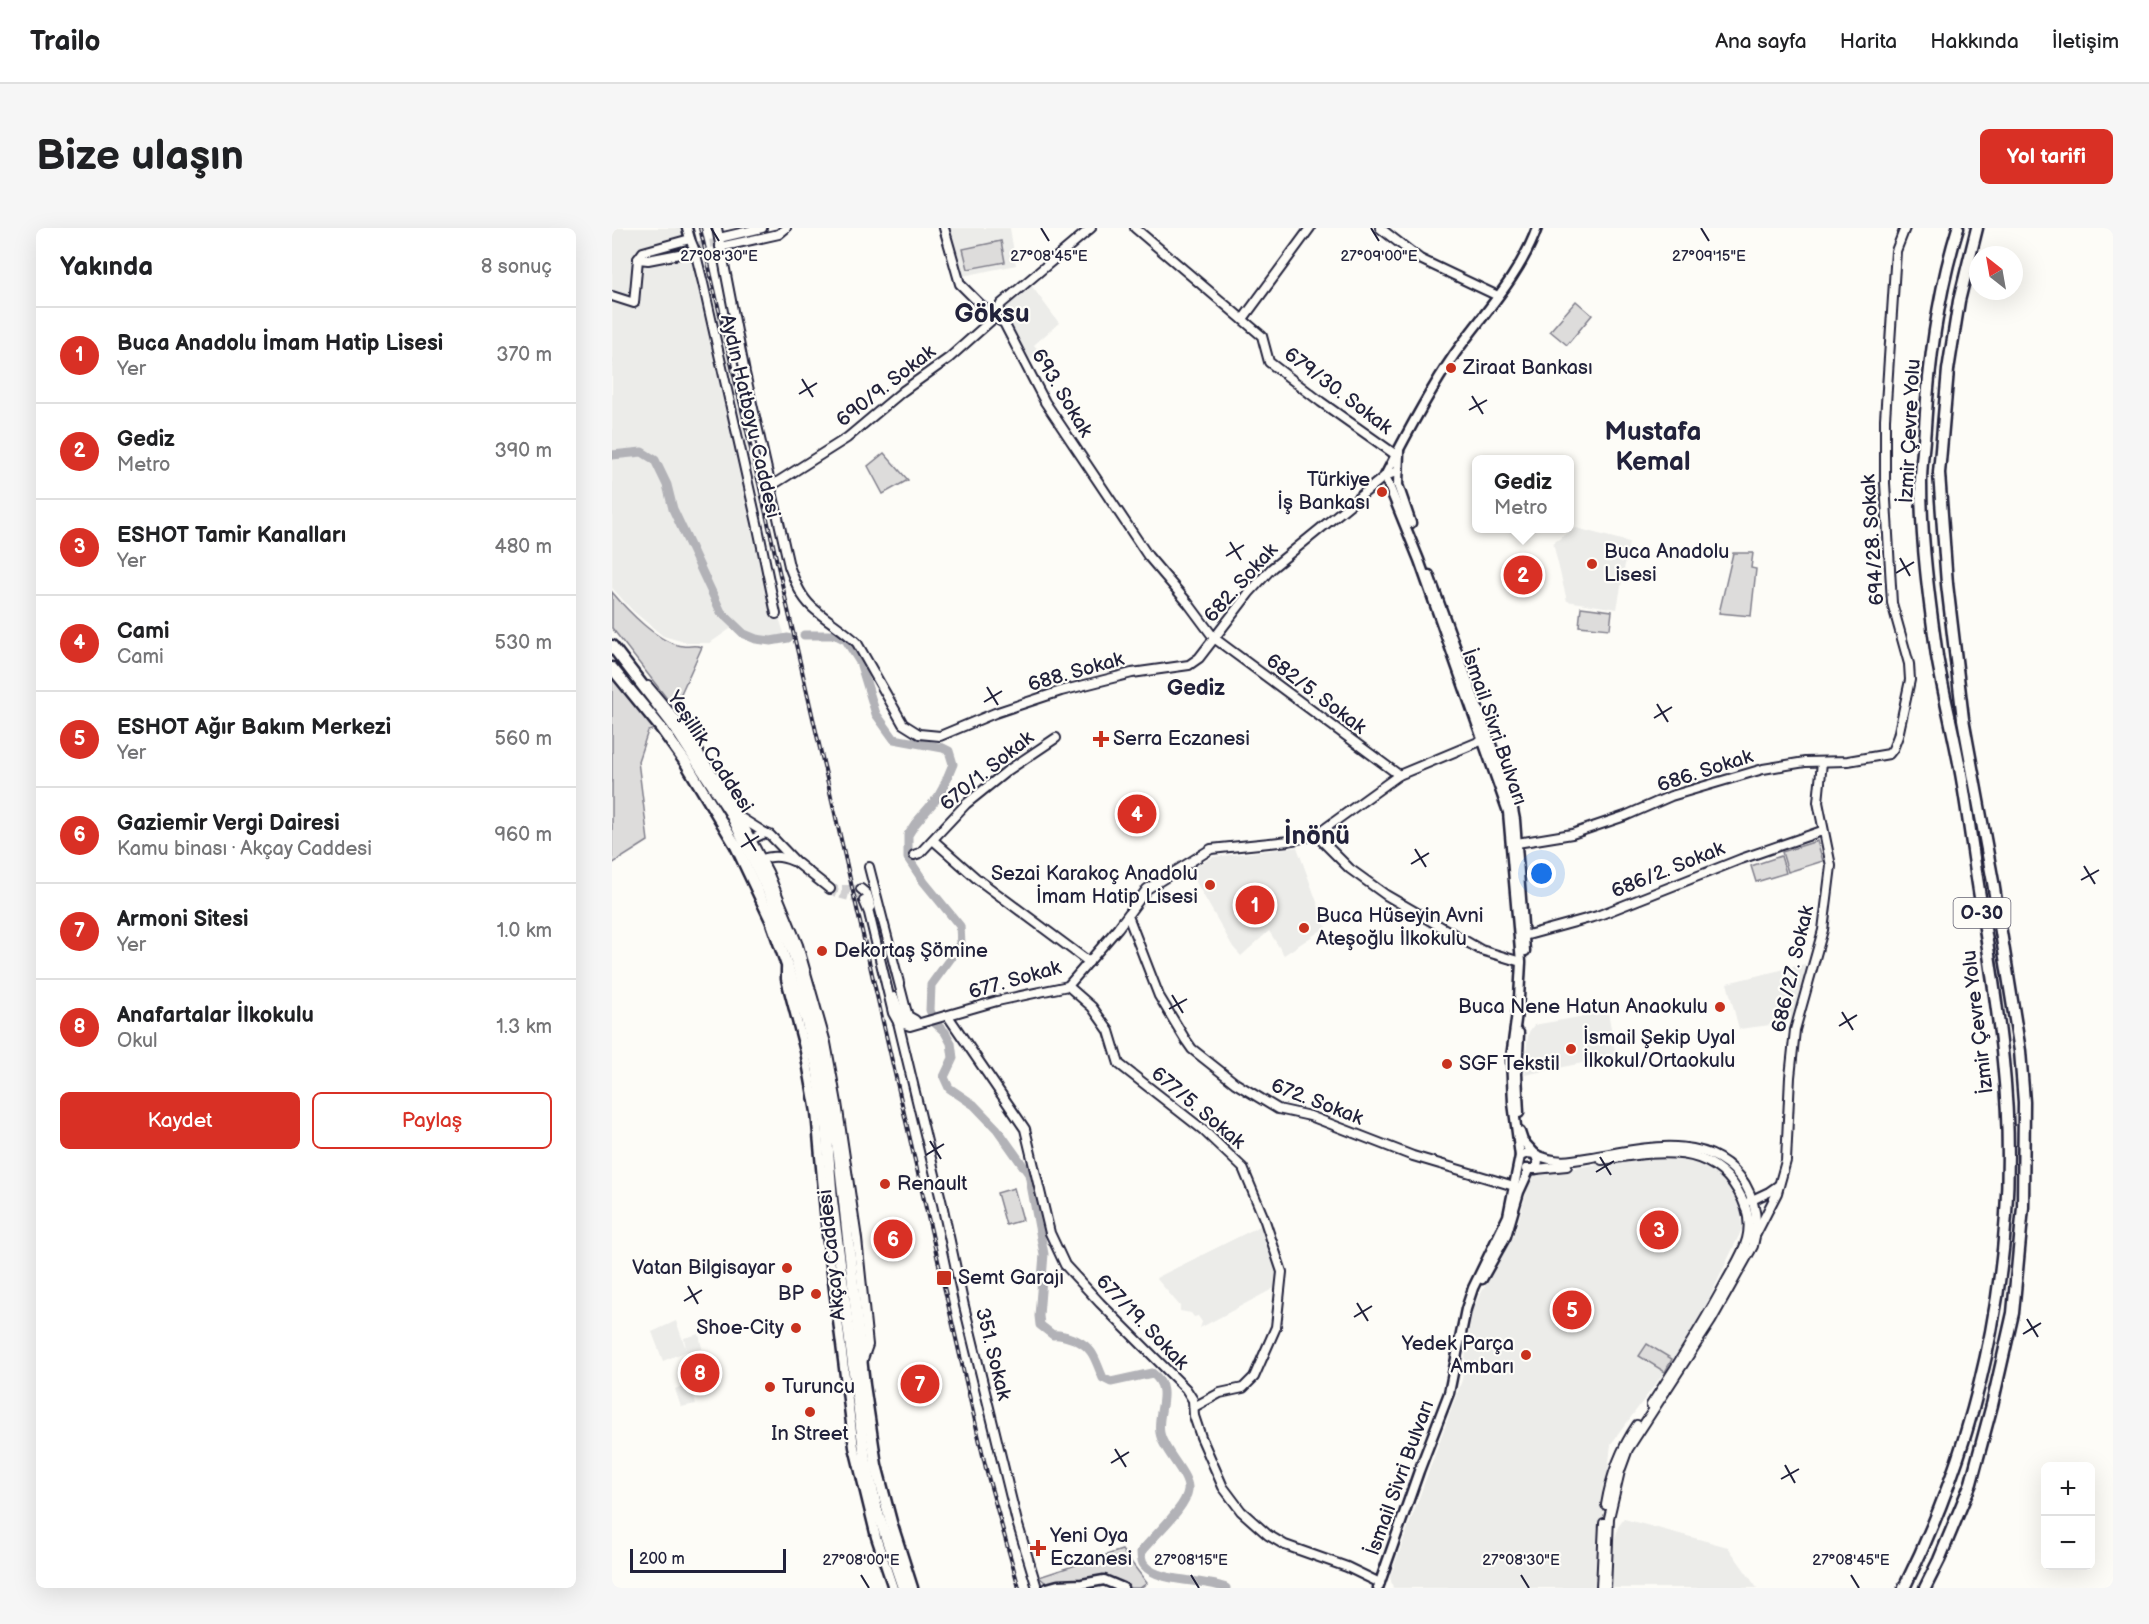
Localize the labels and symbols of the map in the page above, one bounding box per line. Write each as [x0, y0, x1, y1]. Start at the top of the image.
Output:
north arrow [1969, 246, 2023, 300]
text: 27°08'30"E [680, 247, 758, 266]
text: 27°08'45"E [1010, 247, 1088, 266]
text: 27°09'00"E [1340, 247, 1418, 266]
text: 27°09'15"E [1672, 247, 1746, 266]
district label: Göksu [955, 299, 1029, 330]
street label: Aydın Hatboyu Caddesi [715, 312, 785, 520]
street label: 690/9. Sokak [832, 340, 940, 432]
street label: 679/30. Sokak [1279, 342, 1397, 440]
street label: 693. Sokak [1026, 344, 1098, 442]
place label: Ziraat Bankası [1462, 356, 1593, 380]
street label: İzmir Çevre Yolu [1893, 358, 1926, 504]
marker: Ziraat Bankası [1444, 361, 1458, 375]
district label: Mustafa Kemal [1605, 417, 1701, 478]
place label: Türkiye İş Bankası [1277, 468, 1370, 515]
street label: 694/28. Sokak [1856, 473, 1890, 606]
marker: Türkiye İş Bankası [1375, 485, 1389, 499]
street label: 682. Sokak [1199, 538, 1283, 628]
place label: Buca Anadolu Lisesi [1604, 540, 1729, 587]
pin: 2 [1504, 552, 1542, 598]
marker: Buca Anadolu Lisesi [1585, 557, 1599, 571]
street label: İsmail Sivri Bulvarı [1456, 645, 1533, 808]
street label: 688. Sokak [1025, 647, 1127, 697]
street label: 682/5. Sokak [1261, 649, 1371, 740]
district label: Gediz [1167, 675, 1225, 702]
street label: Yeşillik Caddesi [661, 686, 758, 817]
street label: 670/1. Sokak [935, 726, 1039, 816]
place label: Serra Eczanesi [1113, 727, 1250, 751]
marker: Serra Eczanesi [1094, 732, 1108, 746]
street label: 686. Sokak [1654, 744, 1756, 798]
pin: 4 [1118, 792, 1156, 836]
district label: İnönü [1284, 818, 1350, 852]
street label: 686/2. Sokak [1608, 836, 1728, 904]
your location [1527, 859, 1556, 888]
place label: Sezai Karakoç Anadolu İmam Hatip Lisesi [991, 862, 1198, 909]
marker: Sezai Karakoç Anadolu İmam Hatip Lisesi [1203, 878, 1217, 892]
pin: 1 [1236, 882, 1274, 928]
road number: O-30 [1954, 898, 2010, 928]
street label: 686/27. Sokak [1767, 903, 1819, 1035]
place label: Buca Hüseyin Avni Ateşoğlu İlkokulu [1316, 904, 1483, 951]
marker: Buca Hüseyin Avni Ateşoğlu İlkokulu [1297, 921, 1311, 935]
place label: Dekortaş Şömine [834, 939, 988, 963]
marker: Dekortaş Şömine [815, 944, 829, 958]
street label: İzmir Çevre Yolu [1956, 949, 1999, 1095]
street label: 677. Sokak [966, 955, 1064, 1005]
place label: Buca Nene Hatun Anaokulu [1458, 995, 1708, 1019]
marker: Buca Nene Hatun Anaokulu [1713, 1000, 1727, 1014]
place label: İsmail Şekip Uyal İlkokul/Ortaokulu [1583, 1025, 1735, 1073]
marker: İsmail Şekip Uyal İlkokul/Ortaokulu [1564, 1042, 1578, 1056]
place label: SGF Tekstil [1459, 1052, 1560, 1076]
marker: SGF Tekstil [1440, 1057, 1454, 1071]
street label: 677/5. Sokak [1146, 1062, 1250, 1154]
street label: 672. Sokak [1268, 1073, 1367, 1131]
place label: Renault [897, 1172, 967, 1196]
marker: Renault [878, 1177, 892, 1191]
street label: Akçay Caddesi [813, 1188, 851, 1322]
pin: 3 [1640, 1208, 1678, 1252]
pin: 6 [874, 1216, 912, 1262]
place label: Vatan Bilgisayar [632, 1256, 776, 1280]
marker: Vatan Bilgisayar [780, 1261, 794, 1275]
place label: Semt Garajı [958, 1266, 1064, 1290]
marker: Semt Garajı [935, 1269, 953, 1287]
street label: 677/19. Sokak [1091, 1269, 1194, 1375]
place label: BP [778, 1282, 804, 1306]
marker: BP [809, 1287, 823, 1301]
pin: 5 [1552, 1288, 1592, 1332]
street label: 351. Sokak [970, 1305, 1016, 1403]
place label: Shoe-City [696, 1316, 784, 1340]
marker: Shoe-City [789, 1321, 803, 1335]
place label: Yedek Parça Ambarı [1401, 1332, 1514, 1379]
marker: Yedek Parça Ambarı [1519, 1348, 1533, 1362]
pin: 8 [680, 1350, 719, 1396]
pin: 7 [900, 1362, 940, 1406]
place label: Turuncu [782, 1375, 855, 1399]
marker: Turuncu [763, 1380, 777, 1394]
street label: İsmail Sivri Bulvarı [1360, 1397, 1439, 1559]
marker: In Street [803, 1405, 817, 1419]
place label: In Street [771, 1422, 849, 1446]
place label: Yeni Oya Eczanesi [1049, 1524, 1132, 1571]
marker: Yeni Oya Eczanesi [1031, 1541, 1045, 1555]
scale bar [630, 1546, 786, 1574]
text: 27°08'00"E [822, 1551, 900, 1570]
text: 27°08'15"E [1154, 1551, 1228, 1570]
text: 27°08'30"E [1482, 1551, 1560, 1570]
text: 27°08'45"E [1812, 1551, 1890, 1570]

